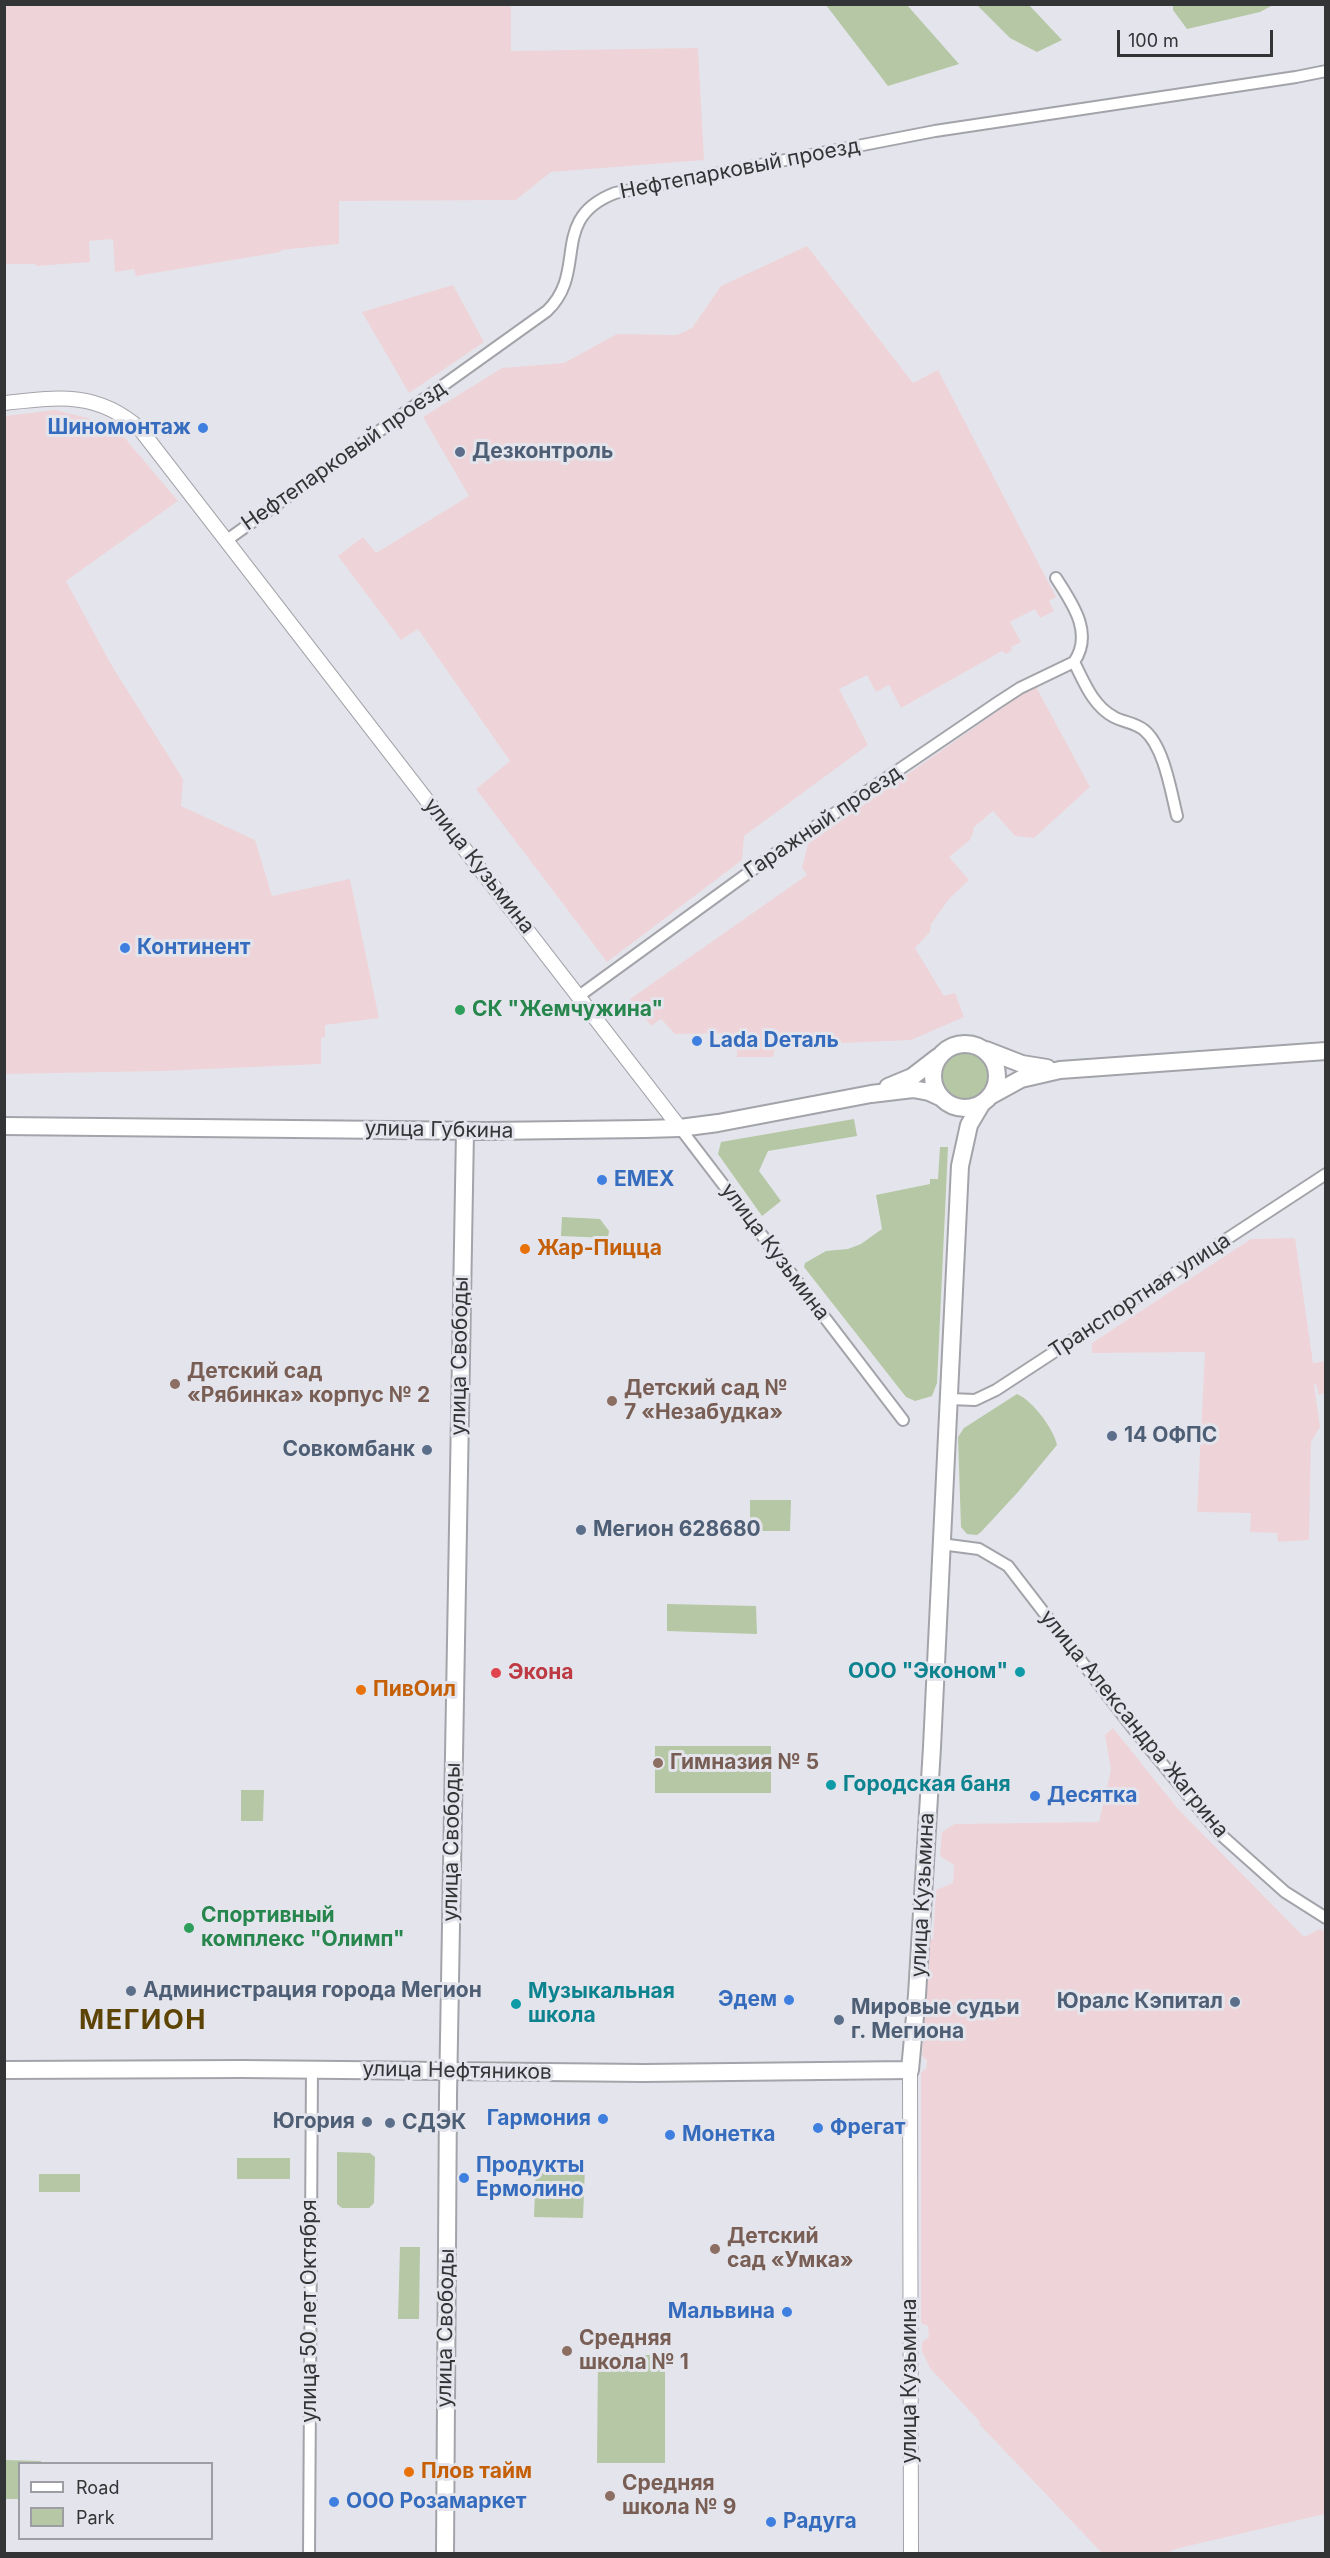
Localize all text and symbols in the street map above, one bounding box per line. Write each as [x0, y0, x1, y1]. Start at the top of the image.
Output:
scale bar [1120, 18, 1276, 56]
text: 100 m [1128, 30, 1179, 51]
street label: Нефтепарковый проезд [618, 133, 862, 205]
street label: Нефтепарковый проезд [237, 376, 451, 536]
place label: Шиномонтаж [47, 415, 191, 441]
marker: Шиномонтаж [196, 421, 210, 435]
place label: Дезконтроль [472, 439, 613, 465]
marker: Дезконтроль [453, 445, 467, 459]
street label: Гаражный проезд [740, 760, 906, 884]
street label: улица Кузьмина [418, 793, 540, 939]
place label: Континент [137, 935, 251, 961]
marker: Континент [118, 941, 132, 955]
place label: СК "Жемчужина" [472, 997, 663, 1023]
marker: СК "Жемчужина" [453, 1003, 467, 1017]
place label: Lada Dеталь [709, 1028, 839, 1054]
marker: Lada Dеталь [690, 1034, 704, 1048]
street label: улица Губкина [364, 1116, 514, 1144]
place label: EMEX [614, 1167, 675, 1193]
marker: EMEX [595, 1173, 609, 1187]
street label: улица Кузьмина [715, 1178, 835, 1326]
street label: Транспортная улица [1045, 1228, 1235, 1364]
place label: Жар-Пицца [537, 1236, 662, 1262]
marker: Жар-Пицца [518, 1242, 532, 1256]
street label: улица Свободы [446, 1276, 474, 1436]
place label: Детский сад «Рябинка» корпус № 2 [187, 1359, 430, 1409]
place label: Детский сад № 7 «Незабудка» [624, 1376, 788, 1426]
marker: Детский сад «Рябинка» корпус № 2 [168, 1377, 182, 1391]
marker: Детский сад № 7 «Незабудка» [605, 1394, 619, 1408]
place label: 14 ОФПС [1124, 1423, 1217, 1449]
marker: 14 ОФПС [1105, 1429, 1119, 1443]
place label: Совкомбанк [282, 1437, 415, 1463]
marker: Совкомбанк [420, 1443, 434, 1457]
place label: Мегион 628680 [593, 1517, 761, 1543]
marker: Мегион 628680 [574, 1523, 588, 1537]
street label: улица Александра Жагрина [1034, 1605, 1234, 1843]
place label: ООО "Эконом" [848, 1659, 1008, 1685]
place label: Экона [508, 1660, 573, 1686]
marker: ООО "Эконом" [1013, 1665, 1027, 1679]
marker: Экона [489, 1666, 503, 1680]
place label: ПивОил [373, 1677, 456, 1703]
marker: ПивОил [354, 1683, 368, 1697]
place label: Гимназия № 5 [670, 1750, 819, 1776]
marker: Гимназия № 5 [651, 1756, 665, 1770]
street label: улица Свободы [438, 1762, 466, 1922]
place label: Городская баня [843, 1772, 1011, 1798]
marker: Городская баня [824, 1778, 838, 1792]
place label: Десятка [1047, 1783, 1138, 1809]
marker: Десятка [1028, 1789, 1042, 1803]
street label: улица Кузьмина [906, 1812, 940, 1978]
place label: Спортивный комплекс "Олимп" [201, 1903, 404, 1953]
marker: Спортивный комплекс "Олимп" [182, 1921, 196, 1935]
place label: Администрация города Мегион [143, 1978, 482, 2004]
place label: Музыкальная школа [528, 1979, 675, 2029]
marker: Администрация города Мегион [124, 1984, 138, 1998]
place label: Эдем [718, 1987, 777, 2013]
place label: Юралс Кэпитал [1057, 1989, 1223, 2015]
marker: Эдем [782, 1993, 796, 2007]
place label: Мировые судьи г. Мегиона [851, 1995, 1019, 2045]
marker: Юралс Кэпитал [1228, 1995, 1242, 2009]
marker: Музыкальная школа [509, 1997, 523, 2011]
district label: МЕГИОН [79, 2005, 207, 2037]
marker: Мировые судьи г. Мегиона [832, 2013, 846, 2027]
street label: улица Нефтяников [362, 2057, 552, 2085]
place label: Гармония [487, 2106, 591, 2132]
place label: Югория [273, 2109, 355, 2135]
place label: СДЭК [402, 2110, 466, 2136]
marker: Гармония [596, 2112, 610, 2126]
marker: Югория [360, 2115, 374, 2129]
place label: Фрегат [830, 2115, 905, 2141]
marker: СДЭК [383, 2116, 397, 2130]
marker: Фрегат [811, 2121, 825, 2135]
place label: Монетка [682, 2122, 775, 2148]
marker: Монетка [663, 2128, 677, 2142]
place label: Продукты Ермолино [476, 2153, 585, 2203]
marker: Продукты Ермолино [457, 2171, 471, 2185]
street label: улица 50 лет Октября [297, 2199, 323, 2423]
place label: Детский сад «Умка» [727, 2224, 854, 2274]
marker: Детский сад «Умка» [708, 2242, 722, 2256]
street label: улица Свободы [432, 2248, 460, 2408]
street label: улица Кузьмина [897, 2298, 923, 2464]
place label: Мальвина [668, 2299, 775, 2325]
marker: Мальвина [780, 2305, 794, 2319]
place label: Средняя школа № 1 [579, 2326, 689, 2376]
marker: Средняя школа № 1 [560, 2344, 574, 2358]
place label: Плов тайм [421, 2459, 532, 2485]
legend [18, 2462, 213, 2540]
marker: Плов тайм [402, 2465, 416, 2479]
place label: Средняя школа № 9 [622, 2471, 736, 2521]
text: Road [76, 2477, 119, 2498]
place label: ООО Розамаркет [346, 2489, 526, 2515]
marker: Средняя школа № 9 [603, 2489, 617, 2503]
marker: ООО Розамаркет [327, 2495, 341, 2509]
text: Park [76, 2507, 115, 2528]
place label: Радуга [783, 2509, 857, 2535]
marker: Радуга [764, 2515, 778, 2529]

